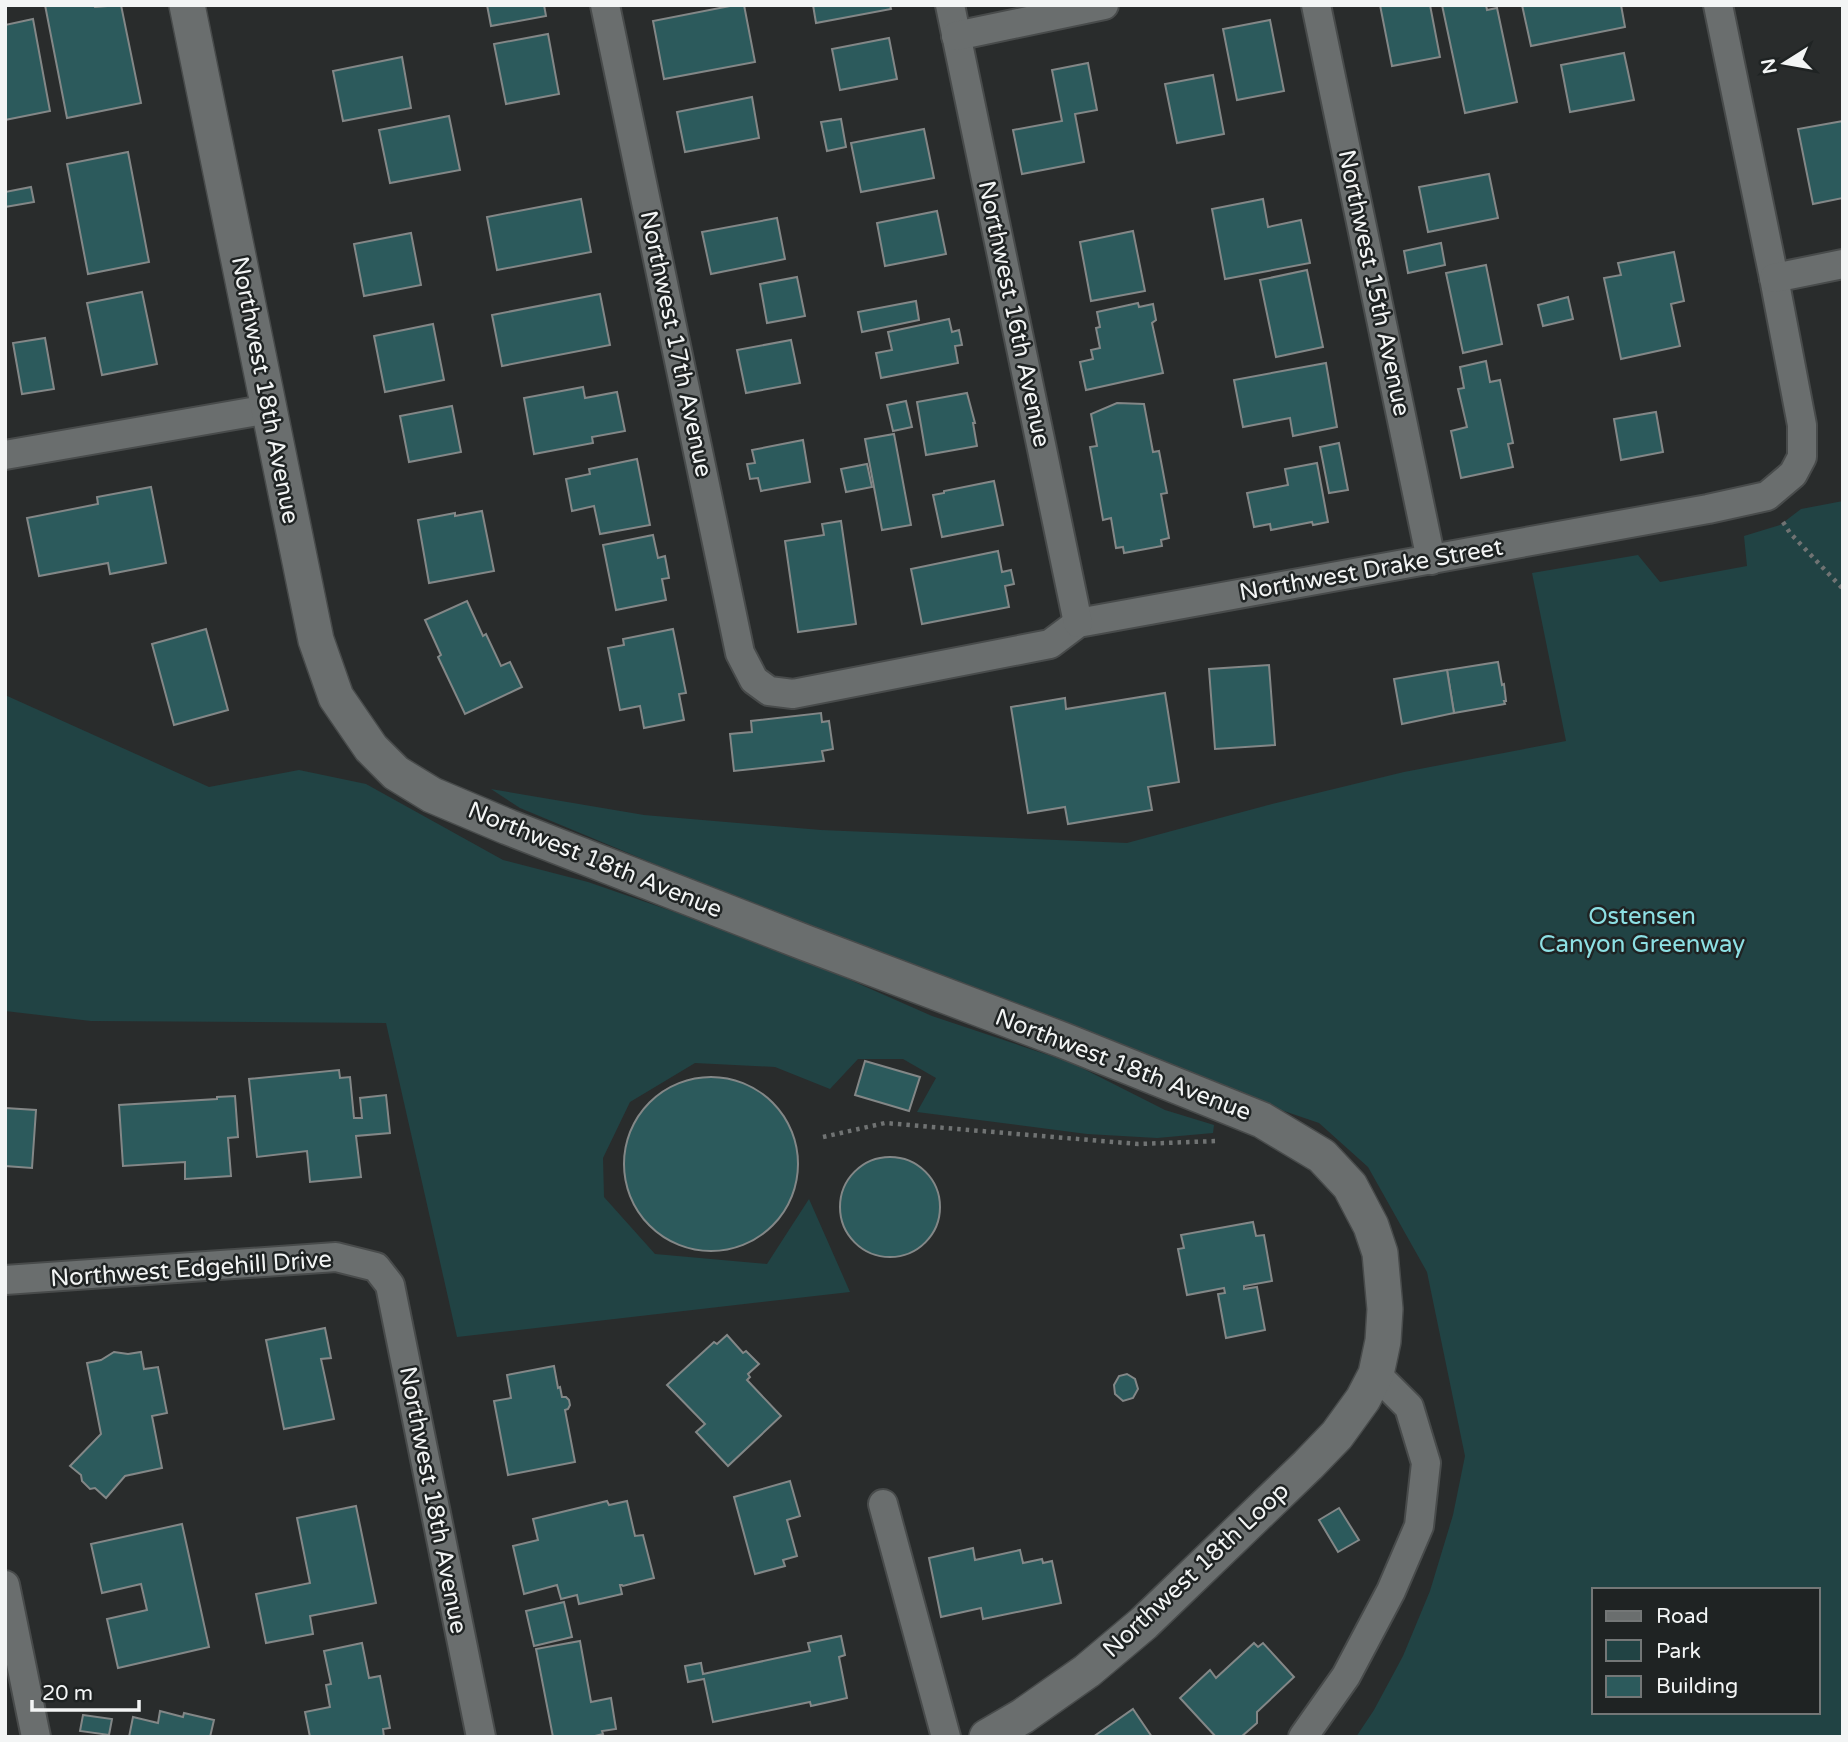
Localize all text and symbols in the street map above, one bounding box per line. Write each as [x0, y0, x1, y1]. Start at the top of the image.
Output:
north arrow [1750, 28, 1820, 98]
text: N [1757, 56, 1782, 76]
street label: Northwest 15th Avenue [1332, 147, 1416, 419]
street label: Northwest 16th Avenue [972, 178, 1056, 450]
street label: Northwest 17th Avenue [634, 208, 718, 480]
street label: Northwest 18th Avenue [225, 254, 305, 526]
street label: Northwest Drake Street [1237, 533, 1505, 607]
street label: Northwest 18th Avenue [464, 796, 726, 924]
park label: Ostensen Canyon Greenway [1539, 902, 1745, 959]
street label: Northwest 18th Avenue [991, 1003, 1255, 1127]
street label: Northwest Edgehill Drive [49, 1245, 333, 1293]
street label: Northwest 18th Avenue [393, 1364, 473, 1636]
street label: Northwest 18th Loop [1097, 1476, 1295, 1664]
legend [1592, 1588, 1820, 1714]
text: Road [1656, 1604, 1709, 1629]
text: Park [1656, 1639, 1701, 1664]
scale bar [32, 1668, 138, 1712]
text: Building [1656, 1674, 1738, 1699]
text: 20 m [42, 1681, 93, 1706]

